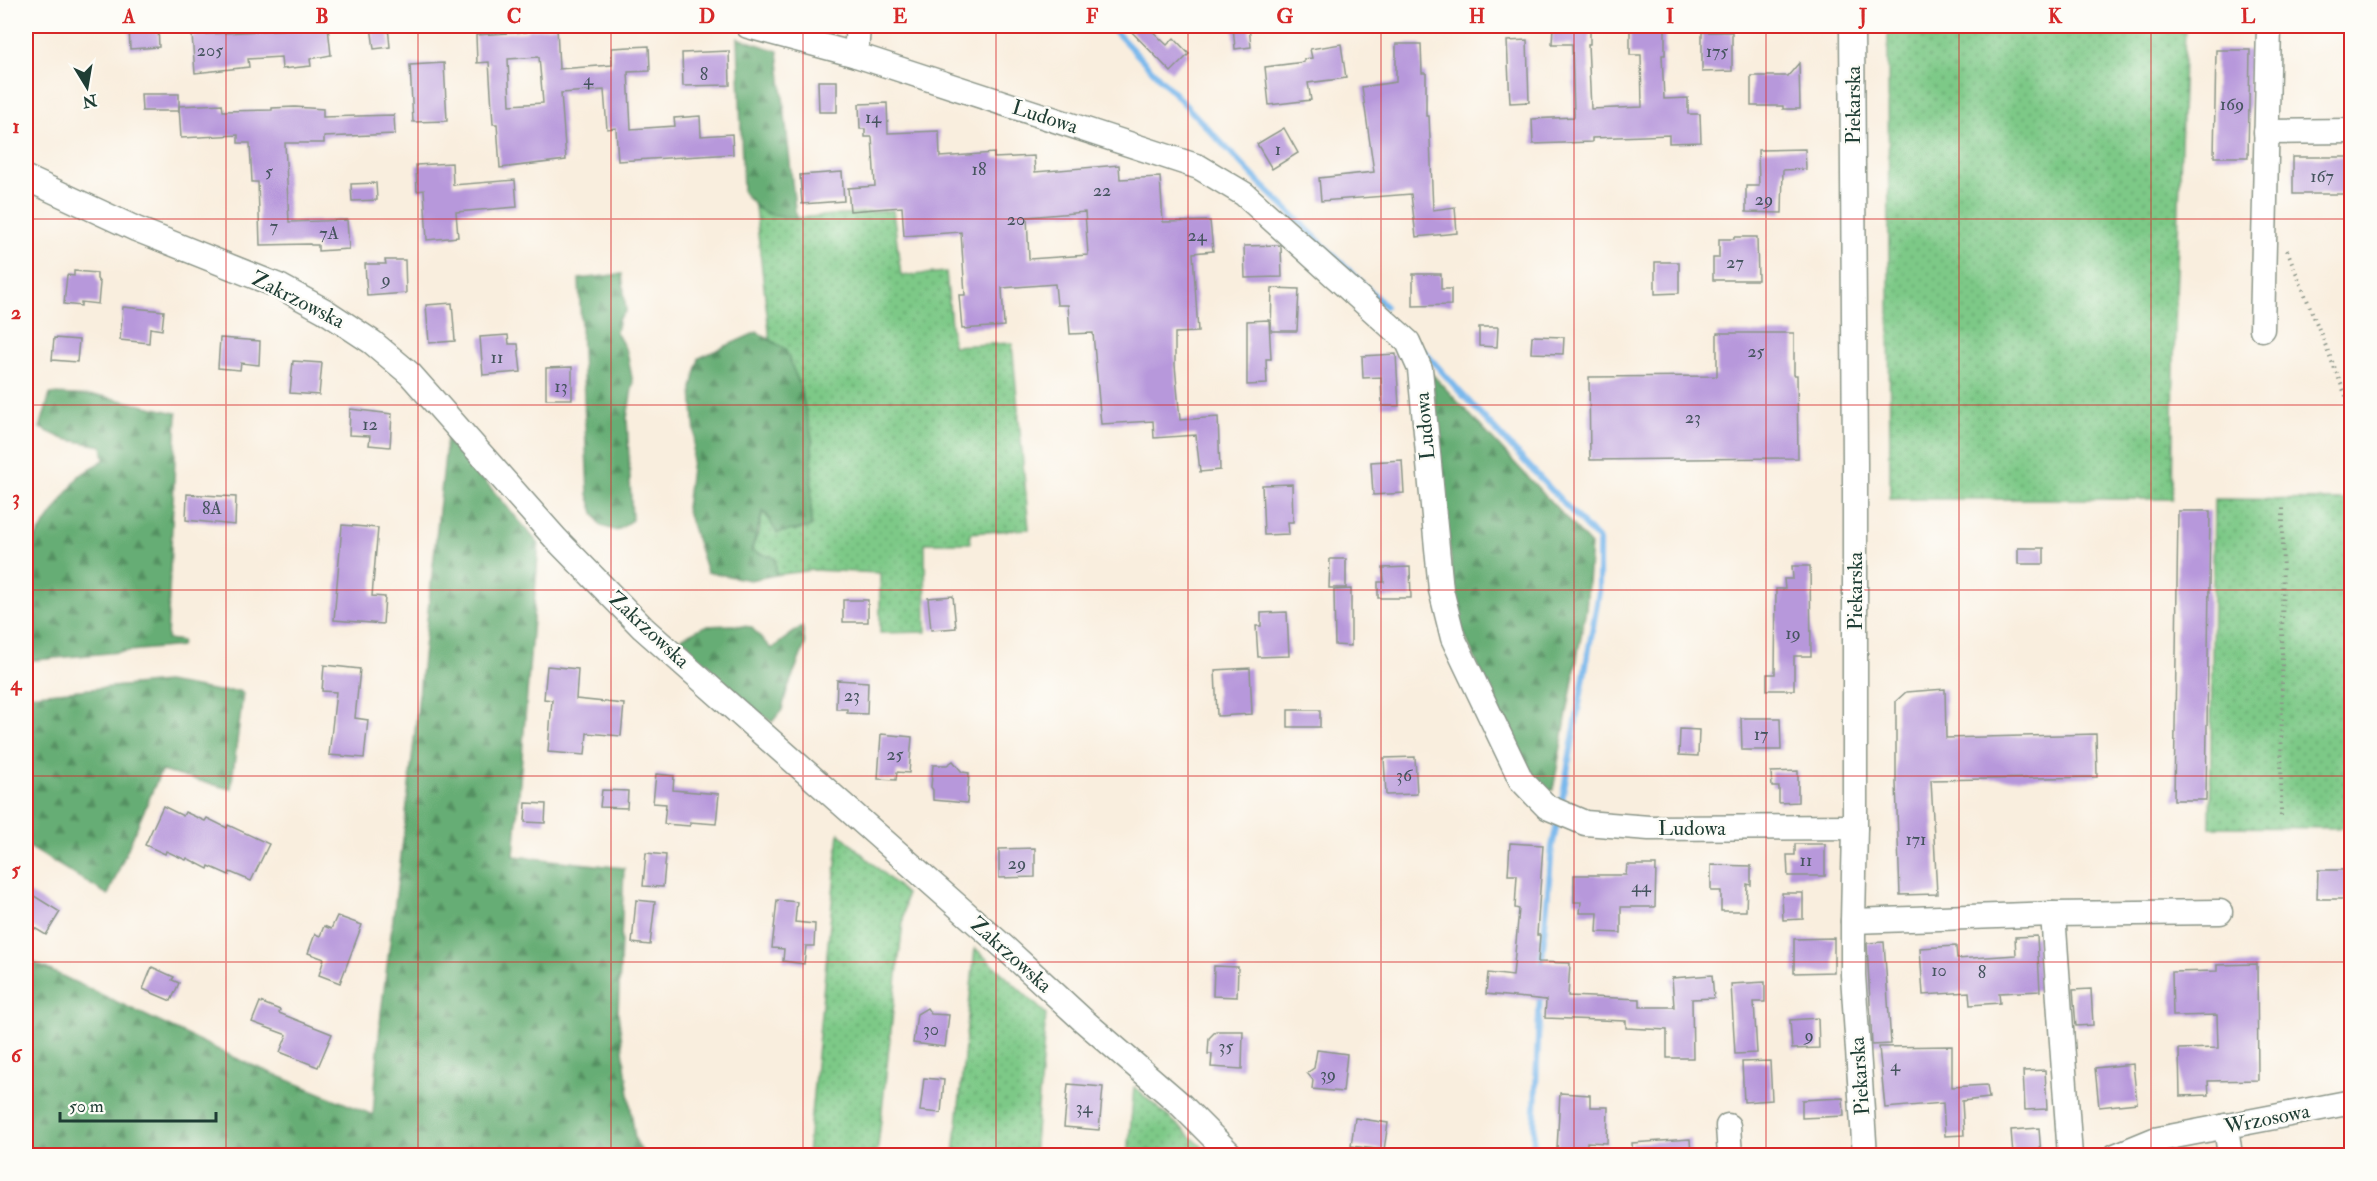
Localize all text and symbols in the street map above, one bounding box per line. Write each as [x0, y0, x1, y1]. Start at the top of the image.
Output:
text: A [122, 4, 136, 29]
text: B [315, 4, 329, 29]
text: C [507, 4, 521, 29]
text: D [699, 4, 715, 29]
text: E [893, 4, 908, 29]
text: F [1086, 4, 1099, 29]
text: G [1277, 4, 1294, 29]
text: H [1469, 4, 1485, 29]
text: I [1666, 4, 1674, 29]
text: J [1858, 4, 1867, 29]
text: K [2048, 4, 2063, 29]
text: L [2241, 4, 2256, 29]
house number: 205 [197, 39, 223, 62]
house number: 175 [1706, 40, 1728, 63]
north arrow [57, 57, 117, 117]
house number: 8 [700, 63, 708, 86]
street label: Piekarska [1840, 65, 1867, 144]
house number: 4 [583, 68, 594, 91]
text: N [80, 89, 100, 112]
house number: 169 [2220, 93, 2244, 116]
street label: Ludowa [1009, 94, 1082, 140]
house number: 14 [865, 106, 882, 129]
text: 1 [12, 114, 20, 139]
house number: 1 [1275, 138, 1281, 161]
house number: 18 [972, 158, 986, 181]
house number: 5 [265, 160, 273, 183]
house number: 167 [2310, 165, 2334, 188]
house number: 22 [1093, 179, 1111, 202]
house number: 29 [1755, 188, 1773, 211]
house number: 20 [1007, 208, 1025, 231]
house number: 7 [270, 215, 278, 238]
house number: 7A [319, 222, 339, 245]
house number: 24 [1188, 224, 1208, 247]
house number: 27 [1726, 251, 1744, 274]
street label: Zakrzowska [247, 265, 349, 335]
house number: 9 [379, 268, 391, 291]
text: 2 [11, 300, 21, 325]
house number: 25 [1748, 340, 1765, 363]
house number: 11 [491, 346, 503, 369]
house number: 13 [554, 375, 568, 398]
street label: Ludowa [1409, 391, 1441, 461]
house number: 23 [1685, 406, 1701, 429]
house number: 12 [362, 413, 378, 436]
text: 3 [12, 485, 20, 510]
house number: 8A [202, 497, 223, 520]
street label: Piekarska [1842, 551, 1869, 630]
street label: Zakrzowska [603, 586, 695, 675]
house number: 19 [1785, 622, 1801, 645]
text: 4 [10, 671, 23, 696]
house number: 23 [844, 684, 860, 707]
house number: 17 [1754, 723, 1768, 746]
house number: 25 [887, 743, 904, 766]
house number: 36 [1396, 764, 1413, 787]
street label: Ludowa [1658, 815, 1726, 842]
house number: 171 [1905, 828, 1927, 851]
house number: 11 [1800, 849, 1812, 872]
house number: 29 [1008, 852, 1026, 875]
text: 5 [12, 857, 22, 882]
house number: 44 [1631, 875, 1652, 898]
street label: Zakrzowska [964, 911, 1058, 999]
house number: 10 [1931, 959, 1947, 982]
house number: 8 [1978, 961, 1986, 984]
house number: 30 [923, 1018, 939, 1041]
house number: 9 [1802, 1024, 1814, 1047]
house number: 35 [1219, 1035, 1233, 1058]
street label: Piekarska [1844, 1036, 1876, 1116]
text: 6 [11, 1043, 23, 1068]
house number: 4 [1890, 1054, 1901, 1077]
house number: 39 [1320, 1063, 1336, 1086]
scale bar [60, 1085, 216, 1123]
text: 50 m [69, 1095, 104, 1118]
house number: 34 [1076, 1096, 1094, 1119]
street label: Wrzosowa [2221, 1097, 2312, 1141]

